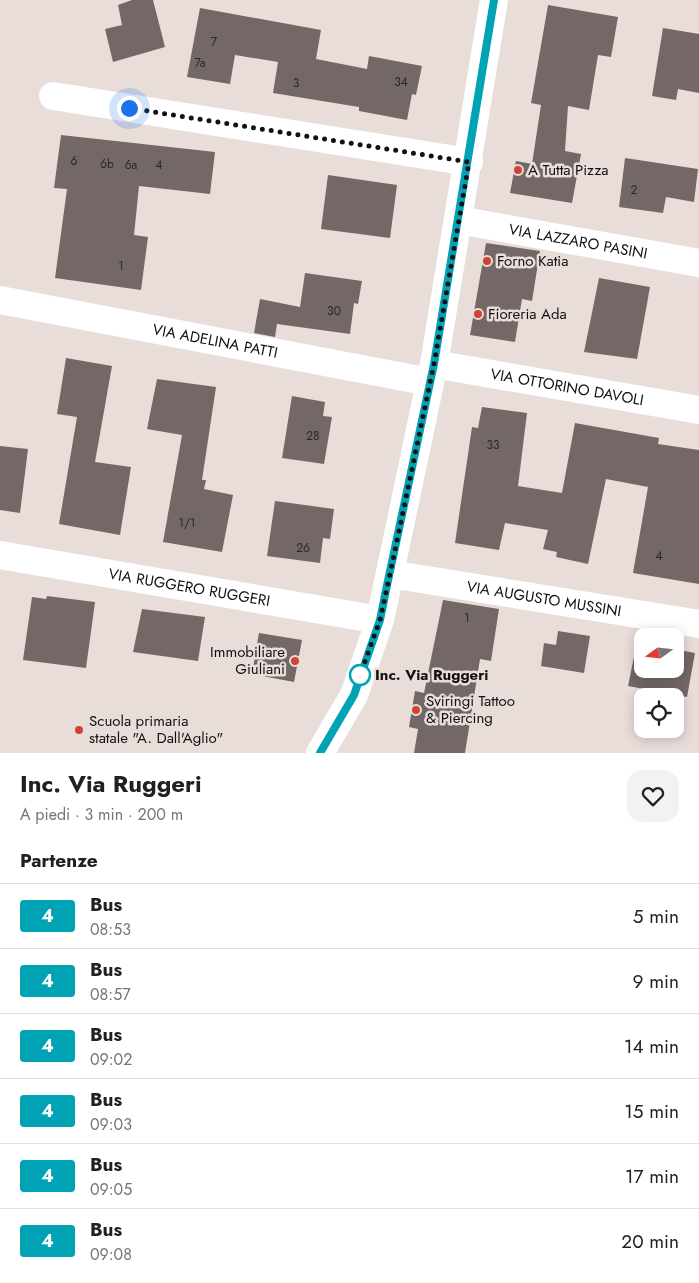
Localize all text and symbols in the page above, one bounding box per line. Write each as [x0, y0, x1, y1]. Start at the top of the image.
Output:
house number: 7 [211, 33, 218, 51]
house number: 7a [195, 54, 206, 72]
house number: 34 [394, 73, 408, 91]
house number: 3 [293, 74, 300, 92]
your location [117, 96, 142, 121]
house number: 6 [71, 152, 78, 170]
house number: 6b [100, 155, 114, 173]
house number: 6a [125, 156, 138, 174]
house number: 4 [156, 156, 163, 174]
place label: A Tutta Pizza [528, 159, 609, 181]
marker: A Tutta Pizza [512, 164, 524, 176]
house number: 2 [631, 181, 638, 199]
street label: VIA LAZZARO PASINI [507, 218, 649, 265]
place label: Forno Katia [497, 250, 568, 272]
marker: Forno Katia [481, 255, 493, 267]
house number: 1 [118, 257, 124, 275]
house number: 30 [327, 302, 341, 320]
place label: Fioreria Ada [488, 303, 567, 325]
marker: Fioreria Ada [472, 308, 484, 320]
street label: VIA ADELINA PATTI [151, 318, 280, 364]
street label: VIA OTTORINO DAVOLI [489, 363, 645, 411]
house number: 28 [306, 427, 320, 445]
house number: 33 [486, 436, 500, 454]
house number: 1/1 [179, 514, 195, 532]
house number: 26 [296, 539, 310, 557]
house number: 4 [656, 547, 663, 565]
street label: VIA RUGGERO RUGGERI [107, 563, 272, 612]
street label: VIA AUGUSTO MUSSINI [465, 576, 623, 622]
house number: 1 [464, 609, 470, 627]
north arrow [634, 628, 684, 678]
map controls [634, 628, 684, 738]
place label: Immobiliare Giuliani [210, 641, 285, 680]
marker: Immobiliare Giuliani [289, 655, 301, 667]
marker: Inc. Via Ruggeri [349, 664, 371, 686]
place label: Inc. Via Ruggeri [375, 664, 488, 686]
button: locate [634, 688, 684, 738]
place label: Sviringi Tattoo & Piercing [426, 690, 515, 729]
marker: Sviringi Tattoo & Piercing [410, 704, 422, 716]
place label: Scuola primaria statale "A. Dall'Aglio" [89, 710, 223, 749]
marker: Scuola primaria statale "A. Dall'Aglio" [73, 724, 85, 736]
text: Inc. Via Ruggeri [20, 766, 202, 801]
button: heart [627, 770, 679, 822]
text: A piedi · 3 min · 200 m [20, 803, 183, 826]
text: Partenze [20, 847, 98, 874]
text: Bus [90, 891, 122, 918]
text: 4 [41, 903, 54, 929]
text: 5 min [633, 903, 679, 930]
text: 08:53 [90, 918, 131, 941]
text: Bus [90, 956, 122, 983]
text: 4 [41, 968, 54, 994]
text: 9 min [633, 968, 679, 995]
text: 08:57 [90, 983, 131, 1006]
text: Bus [90, 1021, 122, 1048]
text: 4 [41, 1033, 54, 1059]
text: 14 min [624, 1033, 679, 1060]
text: 09:02 [90, 1048, 132, 1071]
text: Bus [90, 1086, 122, 1113]
text: 4 [41, 1098, 54, 1124]
text: 15 min [624, 1098, 679, 1125]
text: 09:03 [90, 1113, 132, 1136]
text: Bus [90, 1151, 122, 1178]
text: 4 [41, 1163, 54, 1189]
text: 17 min [625, 1163, 679, 1190]
text: 09:05 [90, 1178, 132, 1201]
text: Bus [90, 1216, 122, 1243]
text: 4 [41, 1228, 54, 1254]
text: 20 min [621, 1228, 679, 1255]
text: 09:08 [90, 1243, 132, 1266]

